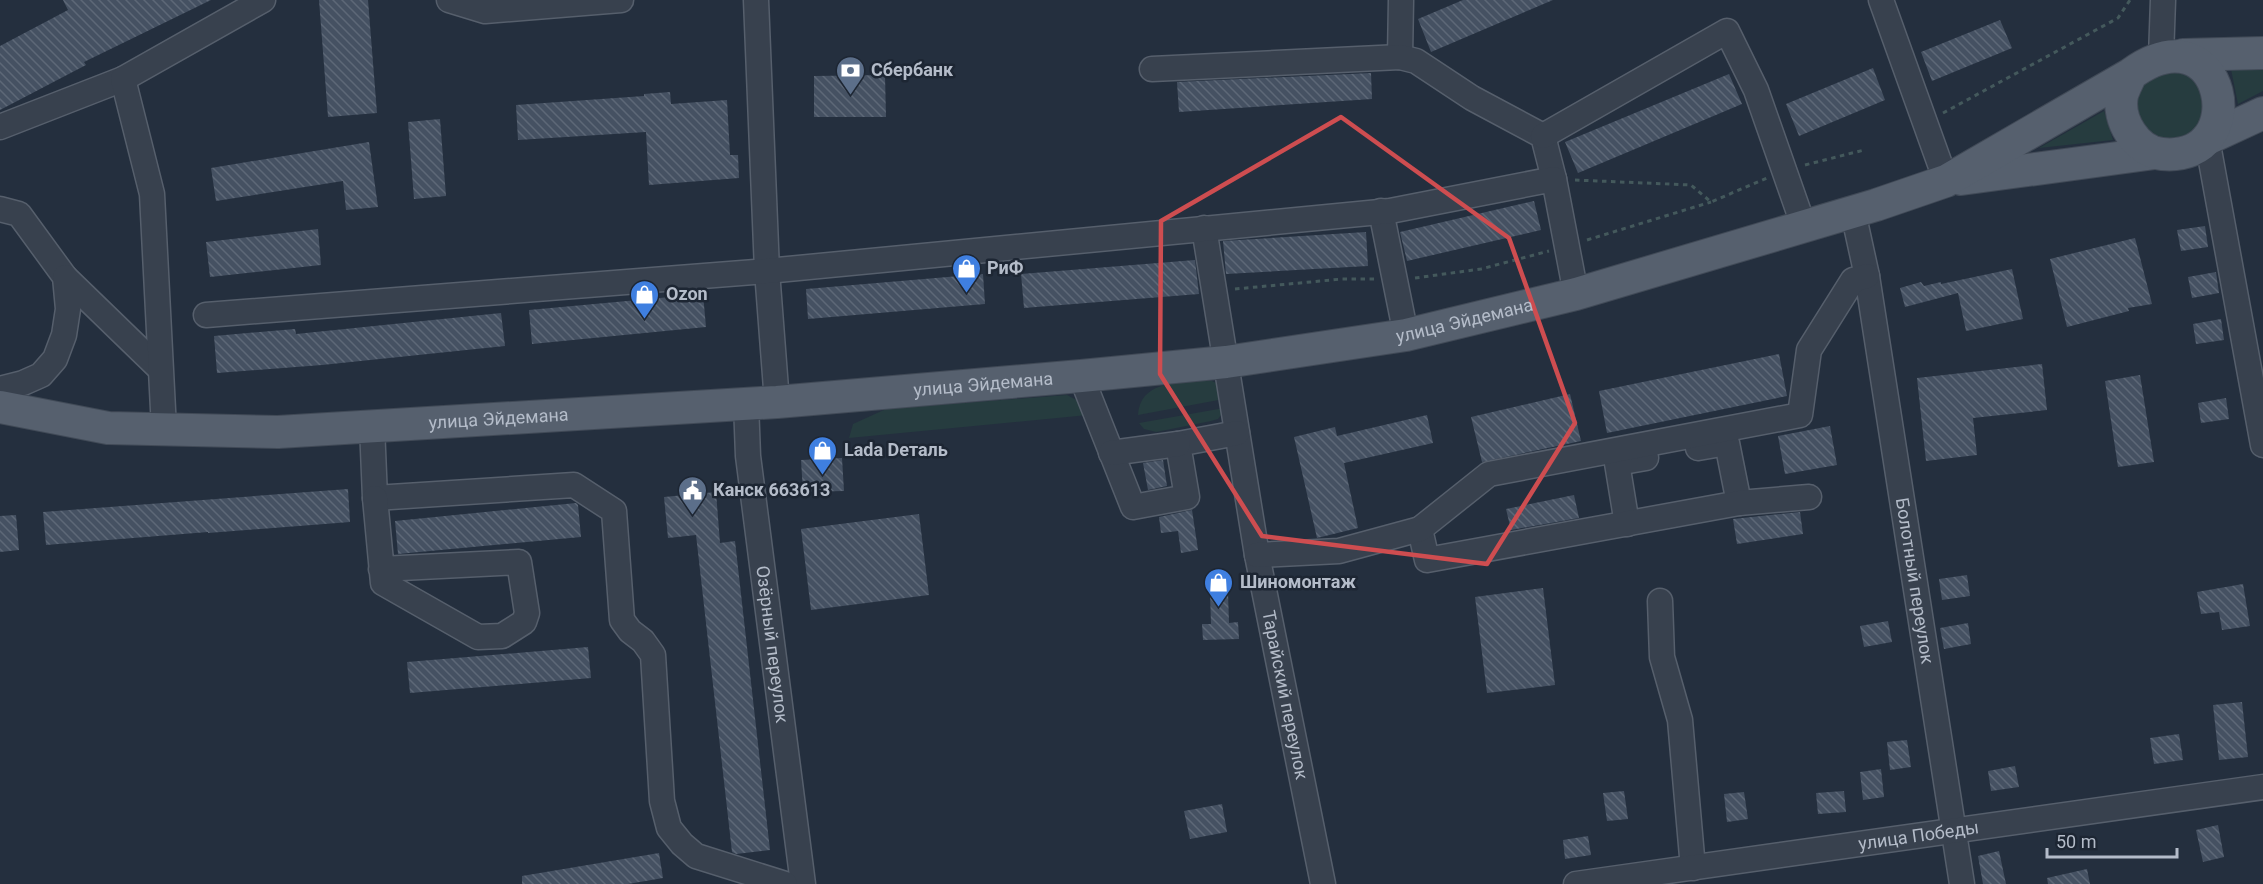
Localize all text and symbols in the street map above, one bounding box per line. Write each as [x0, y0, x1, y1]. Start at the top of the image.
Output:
bank icon: Сбербанк [834, 54, 866, 96]
place label: Сбербанк [871, 59, 954, 80]
shop icon: РиФ [950, 252, 982, 294]
place label: РиФ [987, 257, 1024, 278]
shop icon: Ozon [629, 278, 661, 320]
place label: Ozon [666, 283, 708, 304]
street label: улица Эйдемана [1395, 294, 1535, 346]
street label: улица Эйдемана [913, 367, 1054, 400]
street label: улица Эйдемана [428, 404, 569, 433]
shop icon: Lada Dеталь [807, 434, 839, 476]
place label: Lada Dеталь [844, 439, 948, 460]
public building icon: Канск 663613 [676, 474, 708, 516]
place label: Канск 663613 [713, 479, 830, 500]
street label: Болотный переулок [1892, 496, 1938, 666]
street label: Озёрный переулок [752, 564, 793, 725]
shop icon: Шиномонтаж [1203, 566, 1235, 608]
place label: Шиномонтаж [1240, 571, 1356, 592]
street label: Тарайский переулок [1258, 608, 1313, 782]
street label: улица Победы [1857, 816, 1980, 854]
scale bar [2047, 821, 2178, 859]
text: 50 m [2056, 831, 2096, 852]

